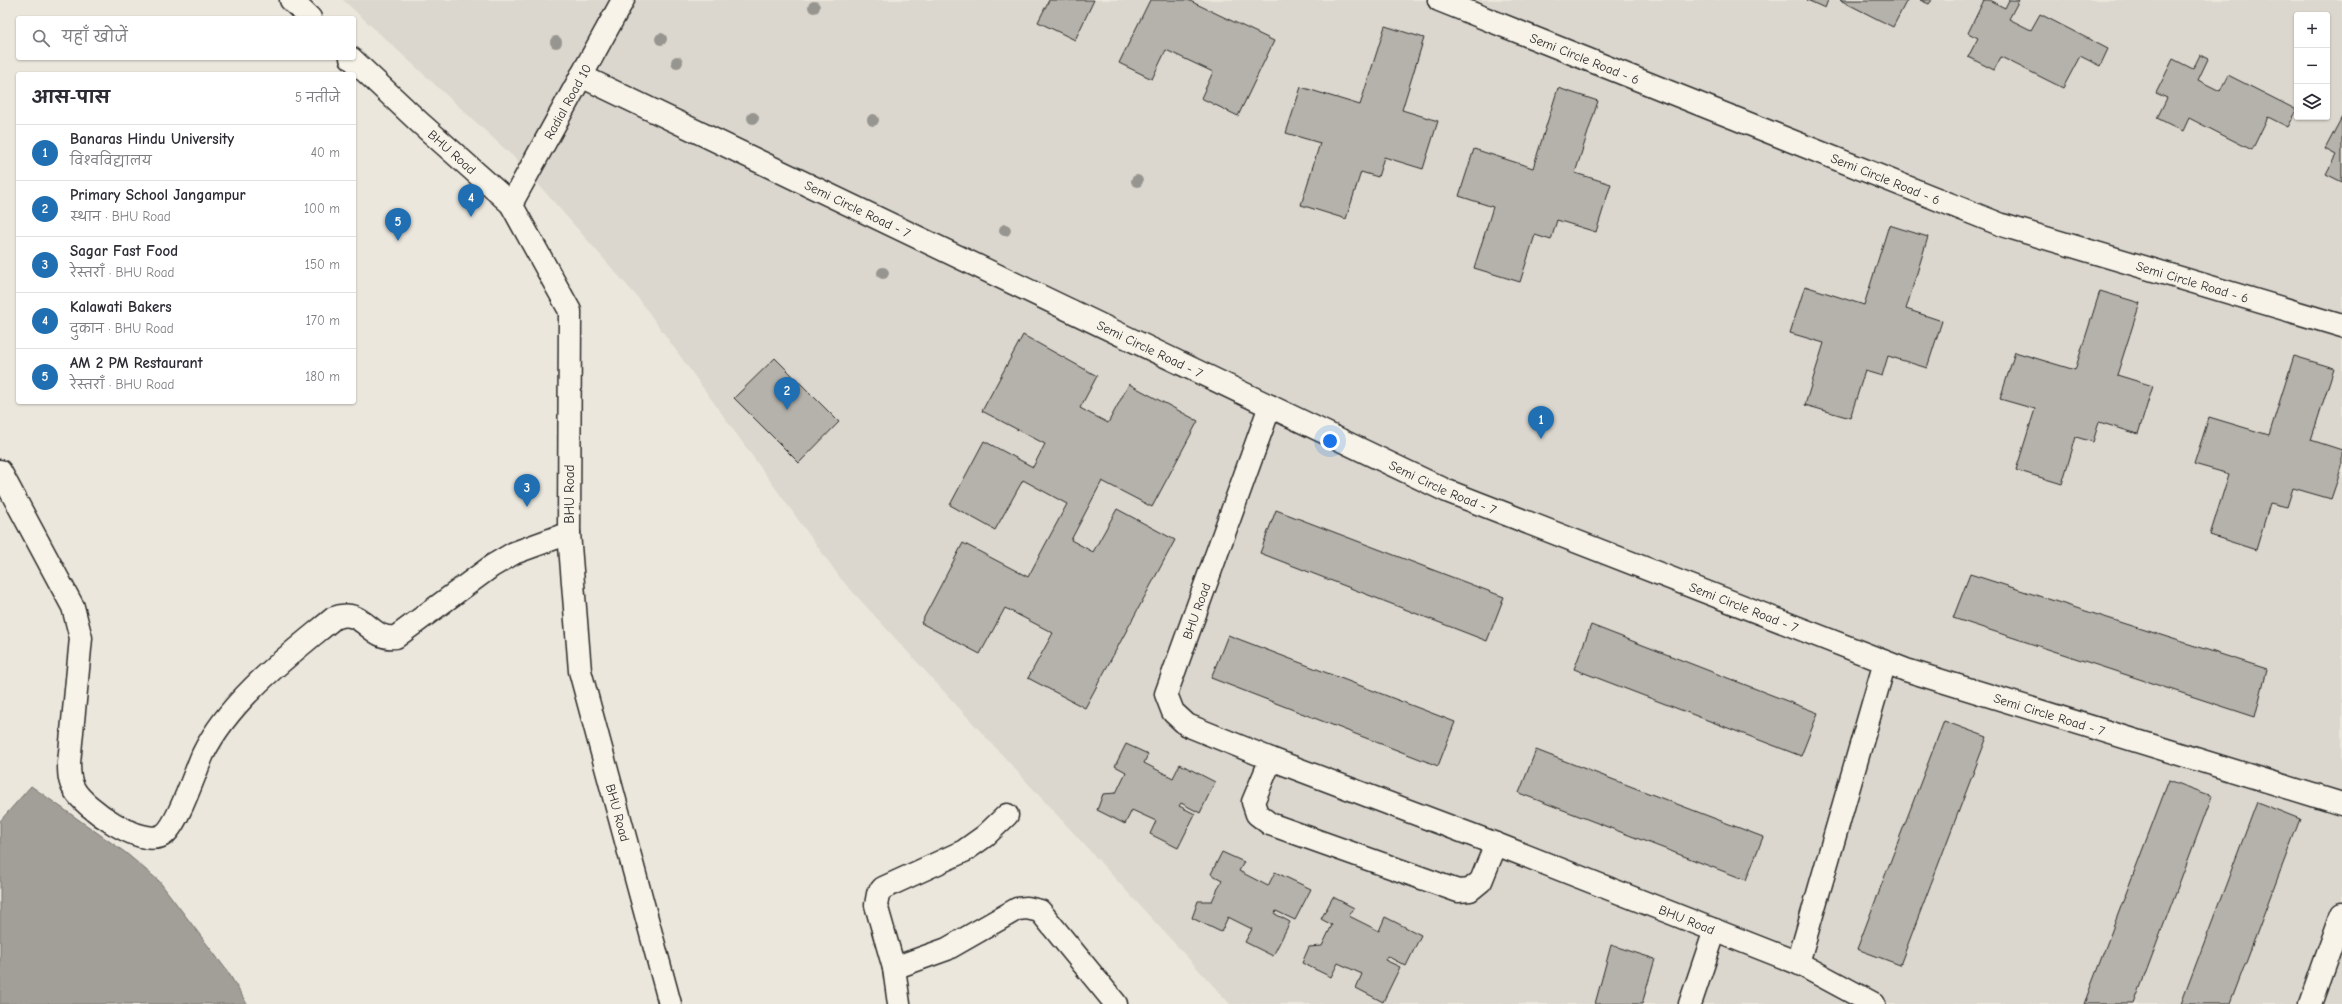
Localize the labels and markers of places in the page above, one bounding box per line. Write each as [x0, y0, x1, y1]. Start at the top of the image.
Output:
pin: 4 [458, 184, 484, 217]
pin: 5 [385, 208, 411, 241]
pin: 2 [774, 377, 800, 410]
pin: 1 [1528, 406, 1554, 439]
pin: 3 [514, 474, 540, 507]

